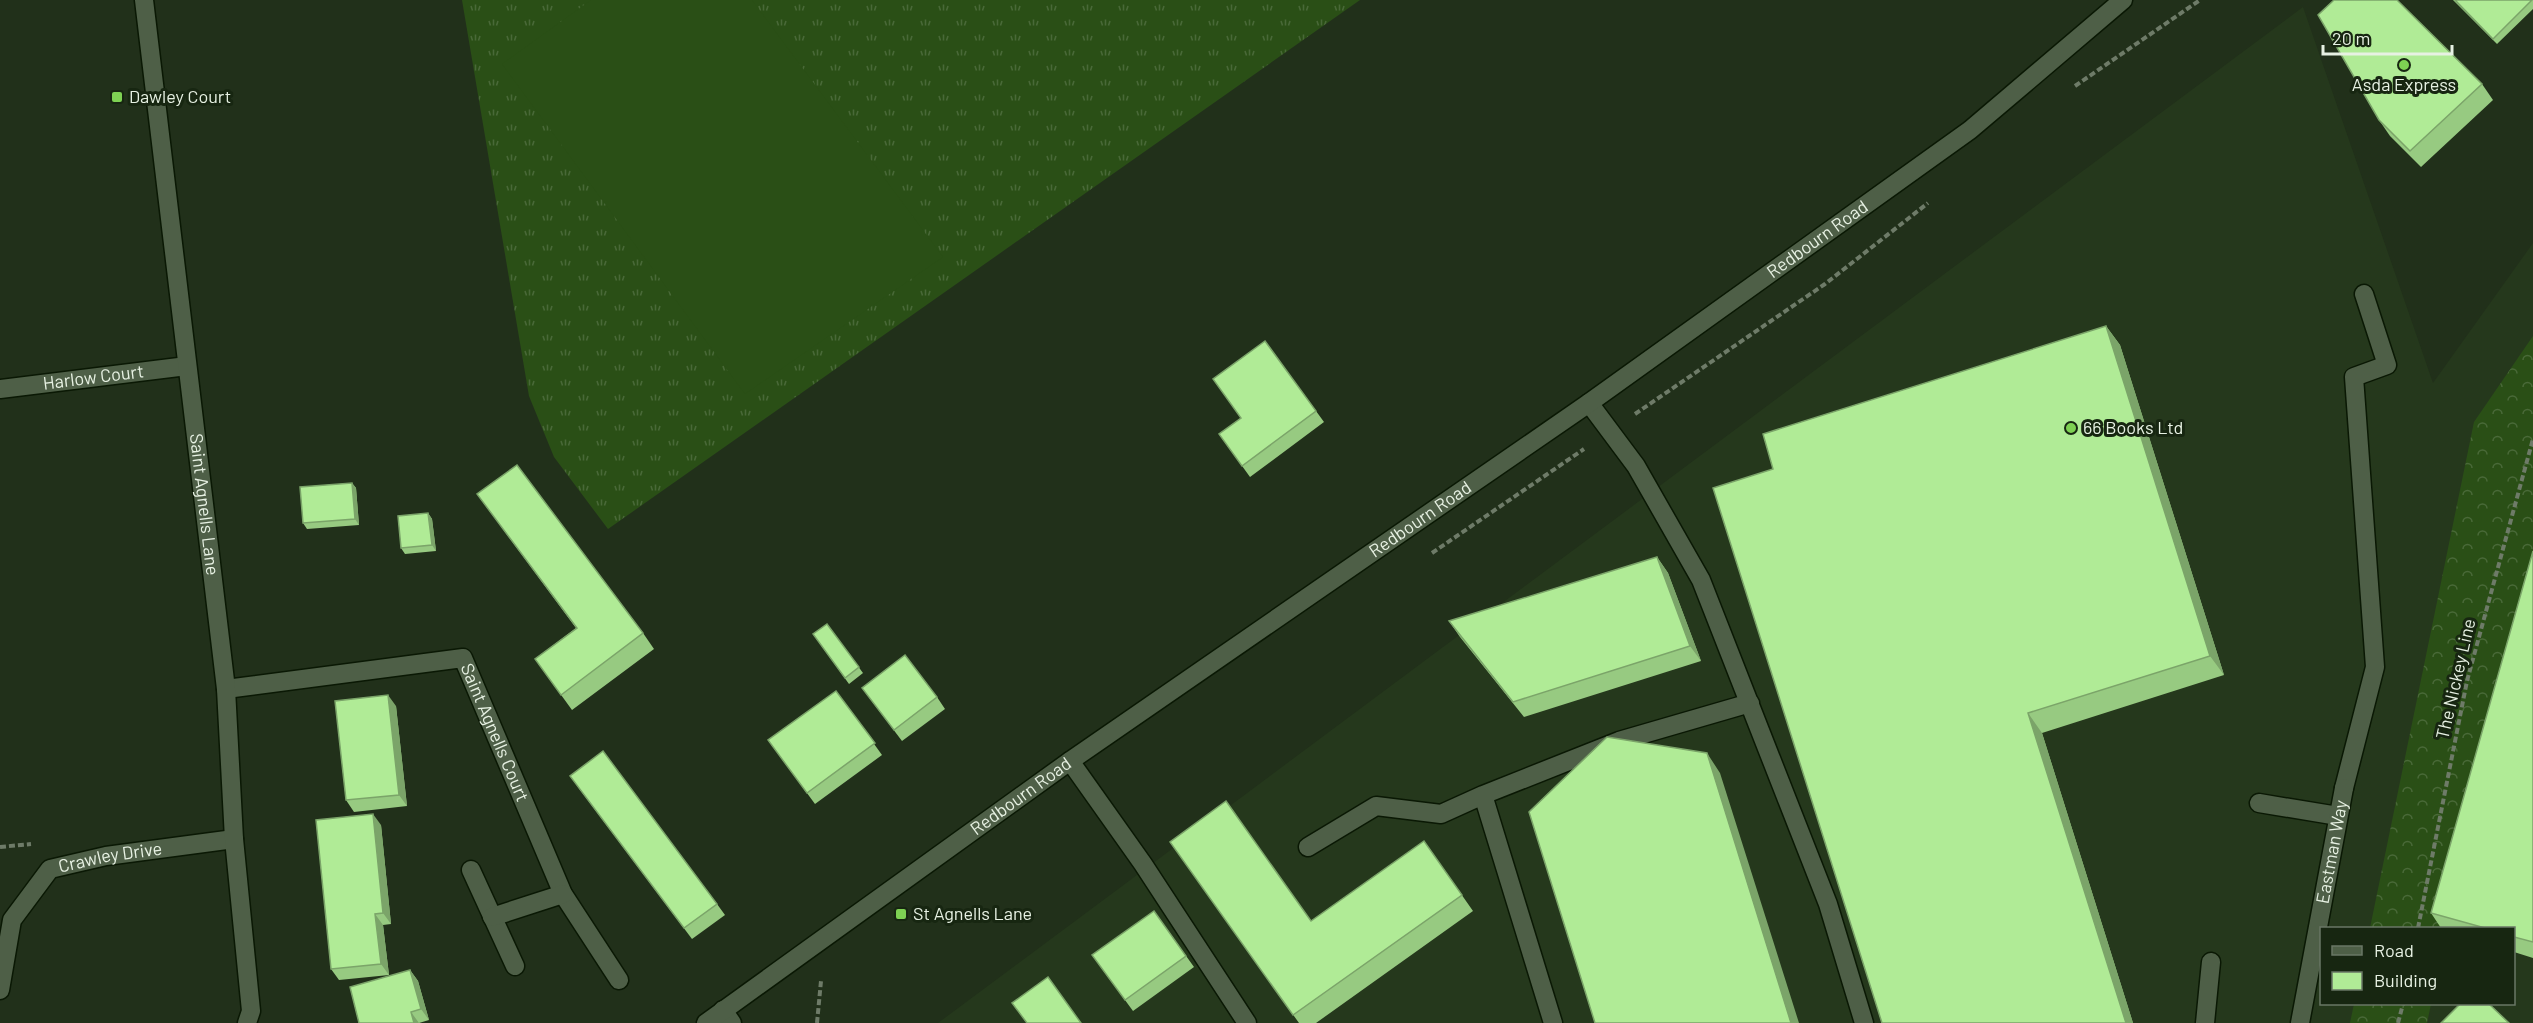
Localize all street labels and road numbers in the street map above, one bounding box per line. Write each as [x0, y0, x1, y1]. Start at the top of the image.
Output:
street label: Redbourn Road [1762, 195, 1872, 282]
street label: Harlow Court [41, 359, 145, 394]
street label: Saint Agnells Lane [186, 432, 224, 576]
street label: Redbourn Road [1364, 476, 1475, 561]
street label: The Nickey Line [2430, 616, 2480, 741]
street label: Saint Agnells Court [457, 660, 534, 805]
street label: Redbourn Road [965, 752, 1075, 839]
street label: Eastman Way [2311, 798, 2352, 905]
street label: Crawley Drive [56, 837, 163, 877]

